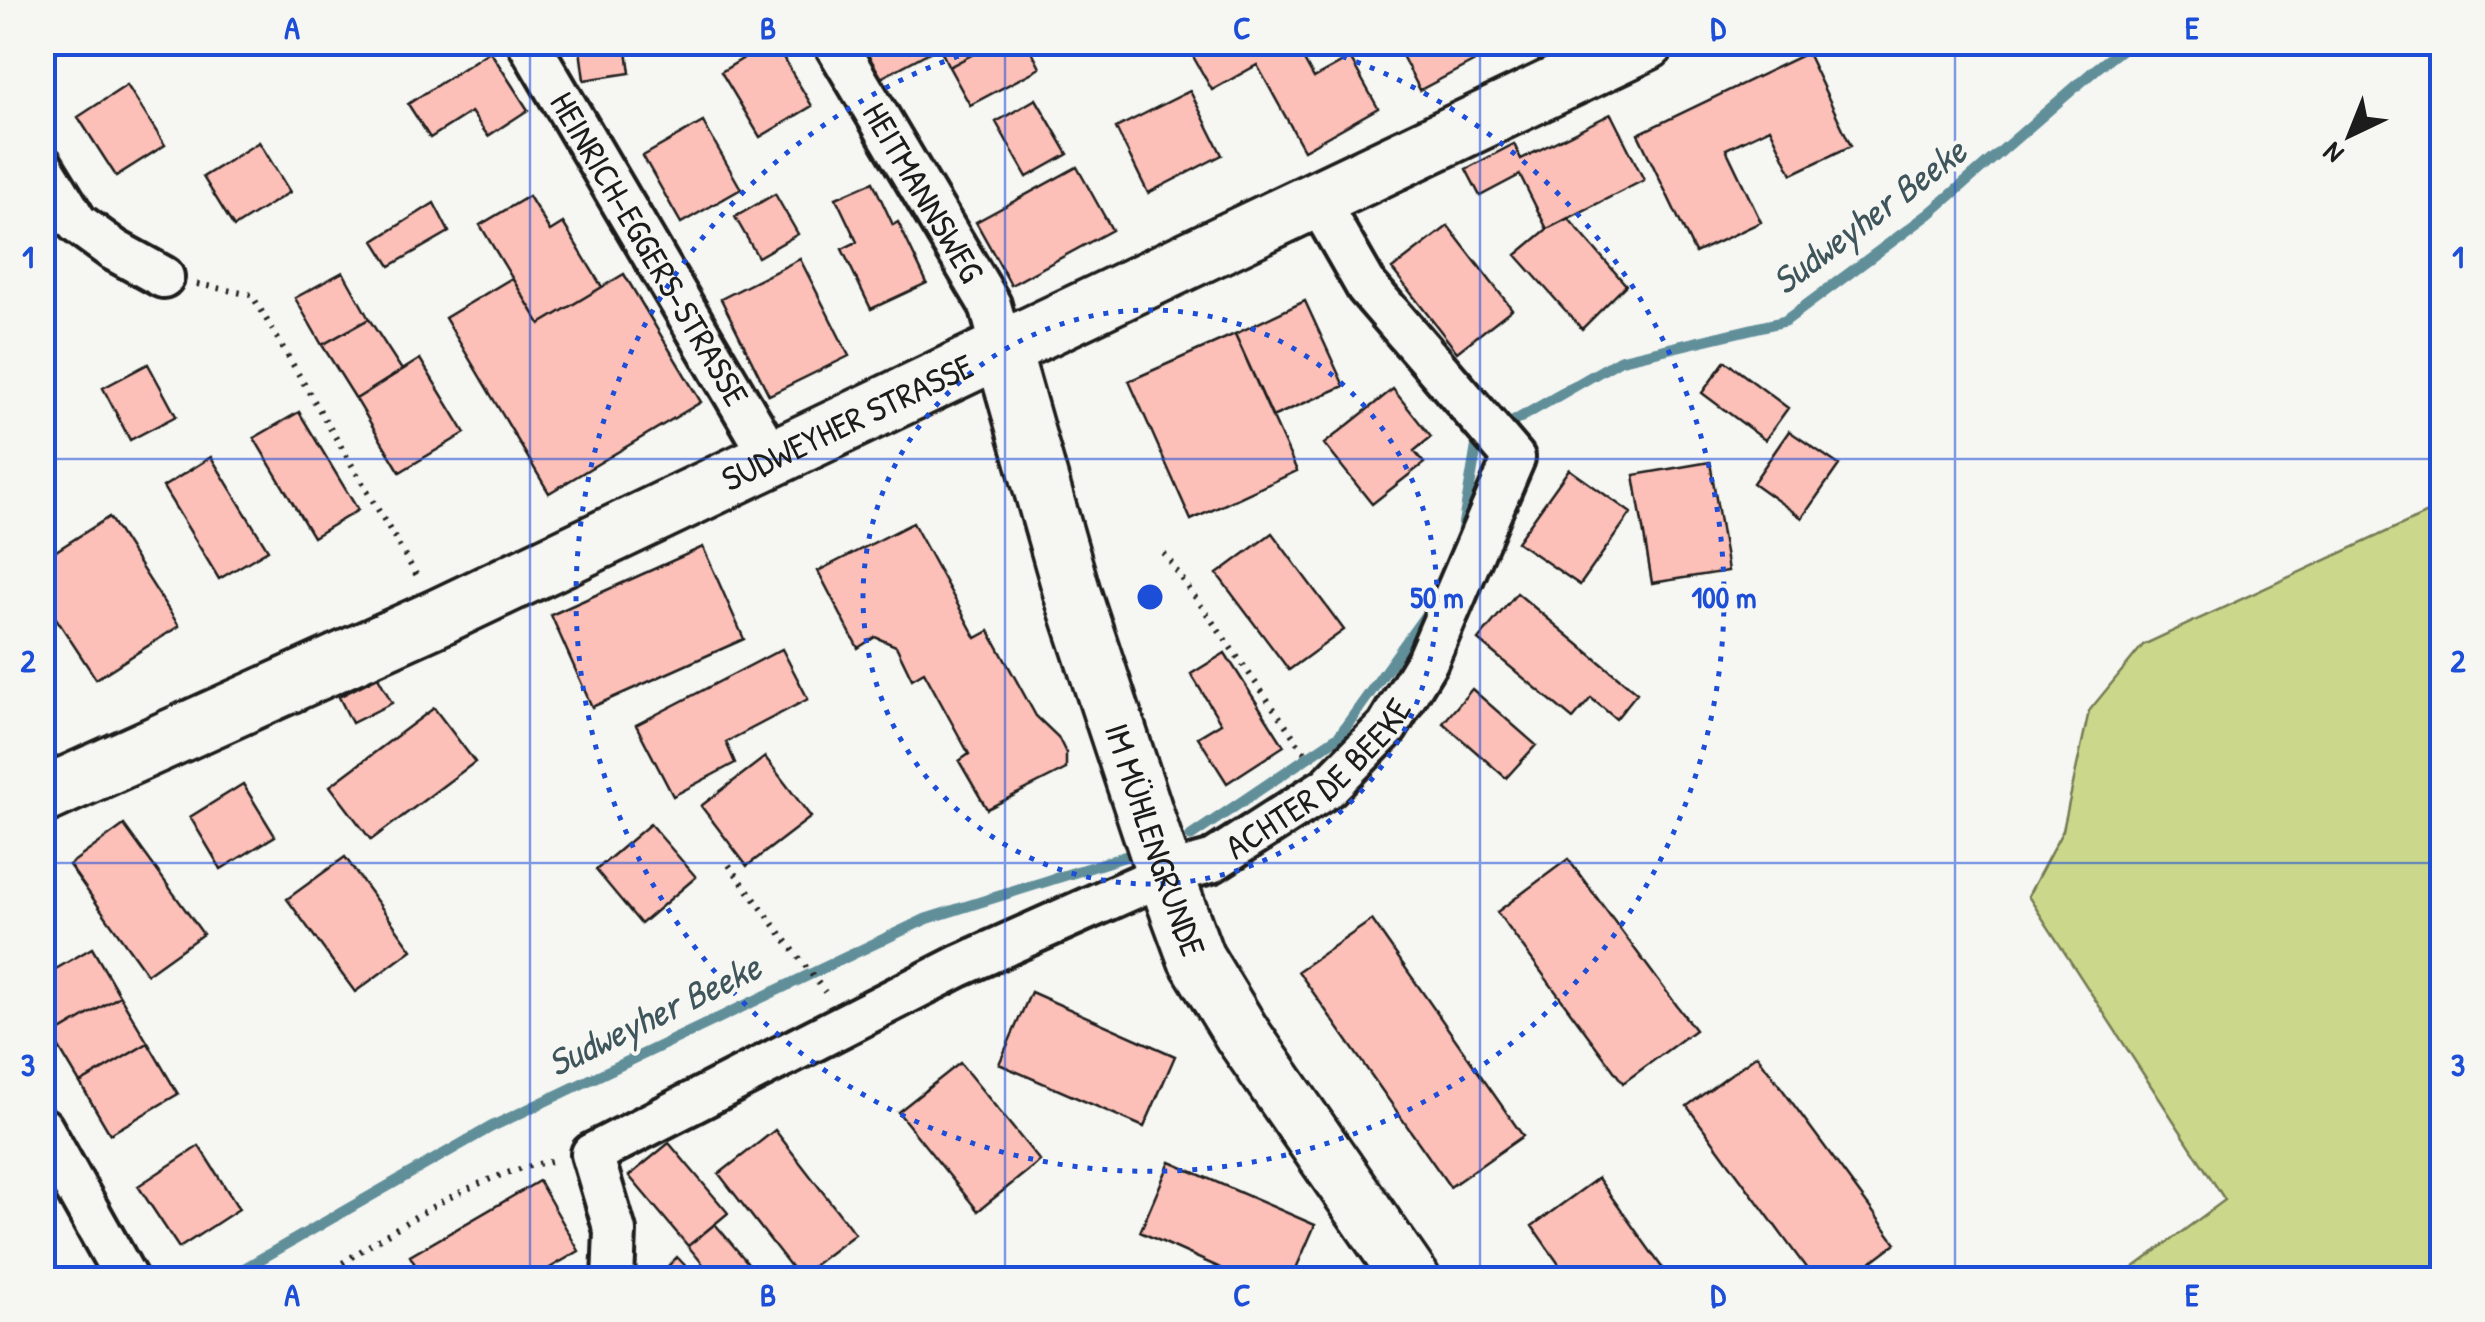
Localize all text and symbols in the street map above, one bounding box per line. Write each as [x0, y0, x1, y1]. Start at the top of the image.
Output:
text: A [284, 6, 300, 49]
text: B [760, 6, 776, 49]
text: C [1233, 6, 1251, 49]
text: D [1710, 6, 1726, 49]
text: E [2185, 6, 2200, 49]
street label: HEINRICH-EGGERS-STRASSE [539, 83, 760, 414]
north arrow [2300, 85, 2400, 185]
street label: HEITMANNSWEG [852, 94, 995, 291]
water label: Sudweyher Beeke [1760, 124, 1978, 306]
text: N [2314, 134, 2351, 172]
text: 1 [22, 235, 34, 278]
text: 1 [2452, 235, 2464, 278]
street label: SUDWEYHER STRASSE [714, 342, 981, 502]
text: 50 m [1410, 577, 1464, 617]
text: 100 m [1691, 577, 1757, 617]
centre of rings [1132, 579, 1168, 615]
text: 2 [21, 639, 37, 682]
text: 2 [2451, 639, 2467, 682]
street label: ACHTER DE BEEKE [1216, 689, 1422, 870]
street label: IM MÜHLENGRUNDE [1094, 717, 1217, 963]
water label: Sudweyher Beeke [538, 939, 771, 1088]
text: 3 [21, 1043, 35, 1086]
text: 3 [2451, 1043, 2465, 1086]
text: A [284, 1273, 300, 1316]
text: B [760, 1273, 776, 1316]
text: C [1233, 1273, 1251, 1316]
text: D [1710, 1273, 1726, 1316]
text: E [2185, 1273, 2200, 1316]

